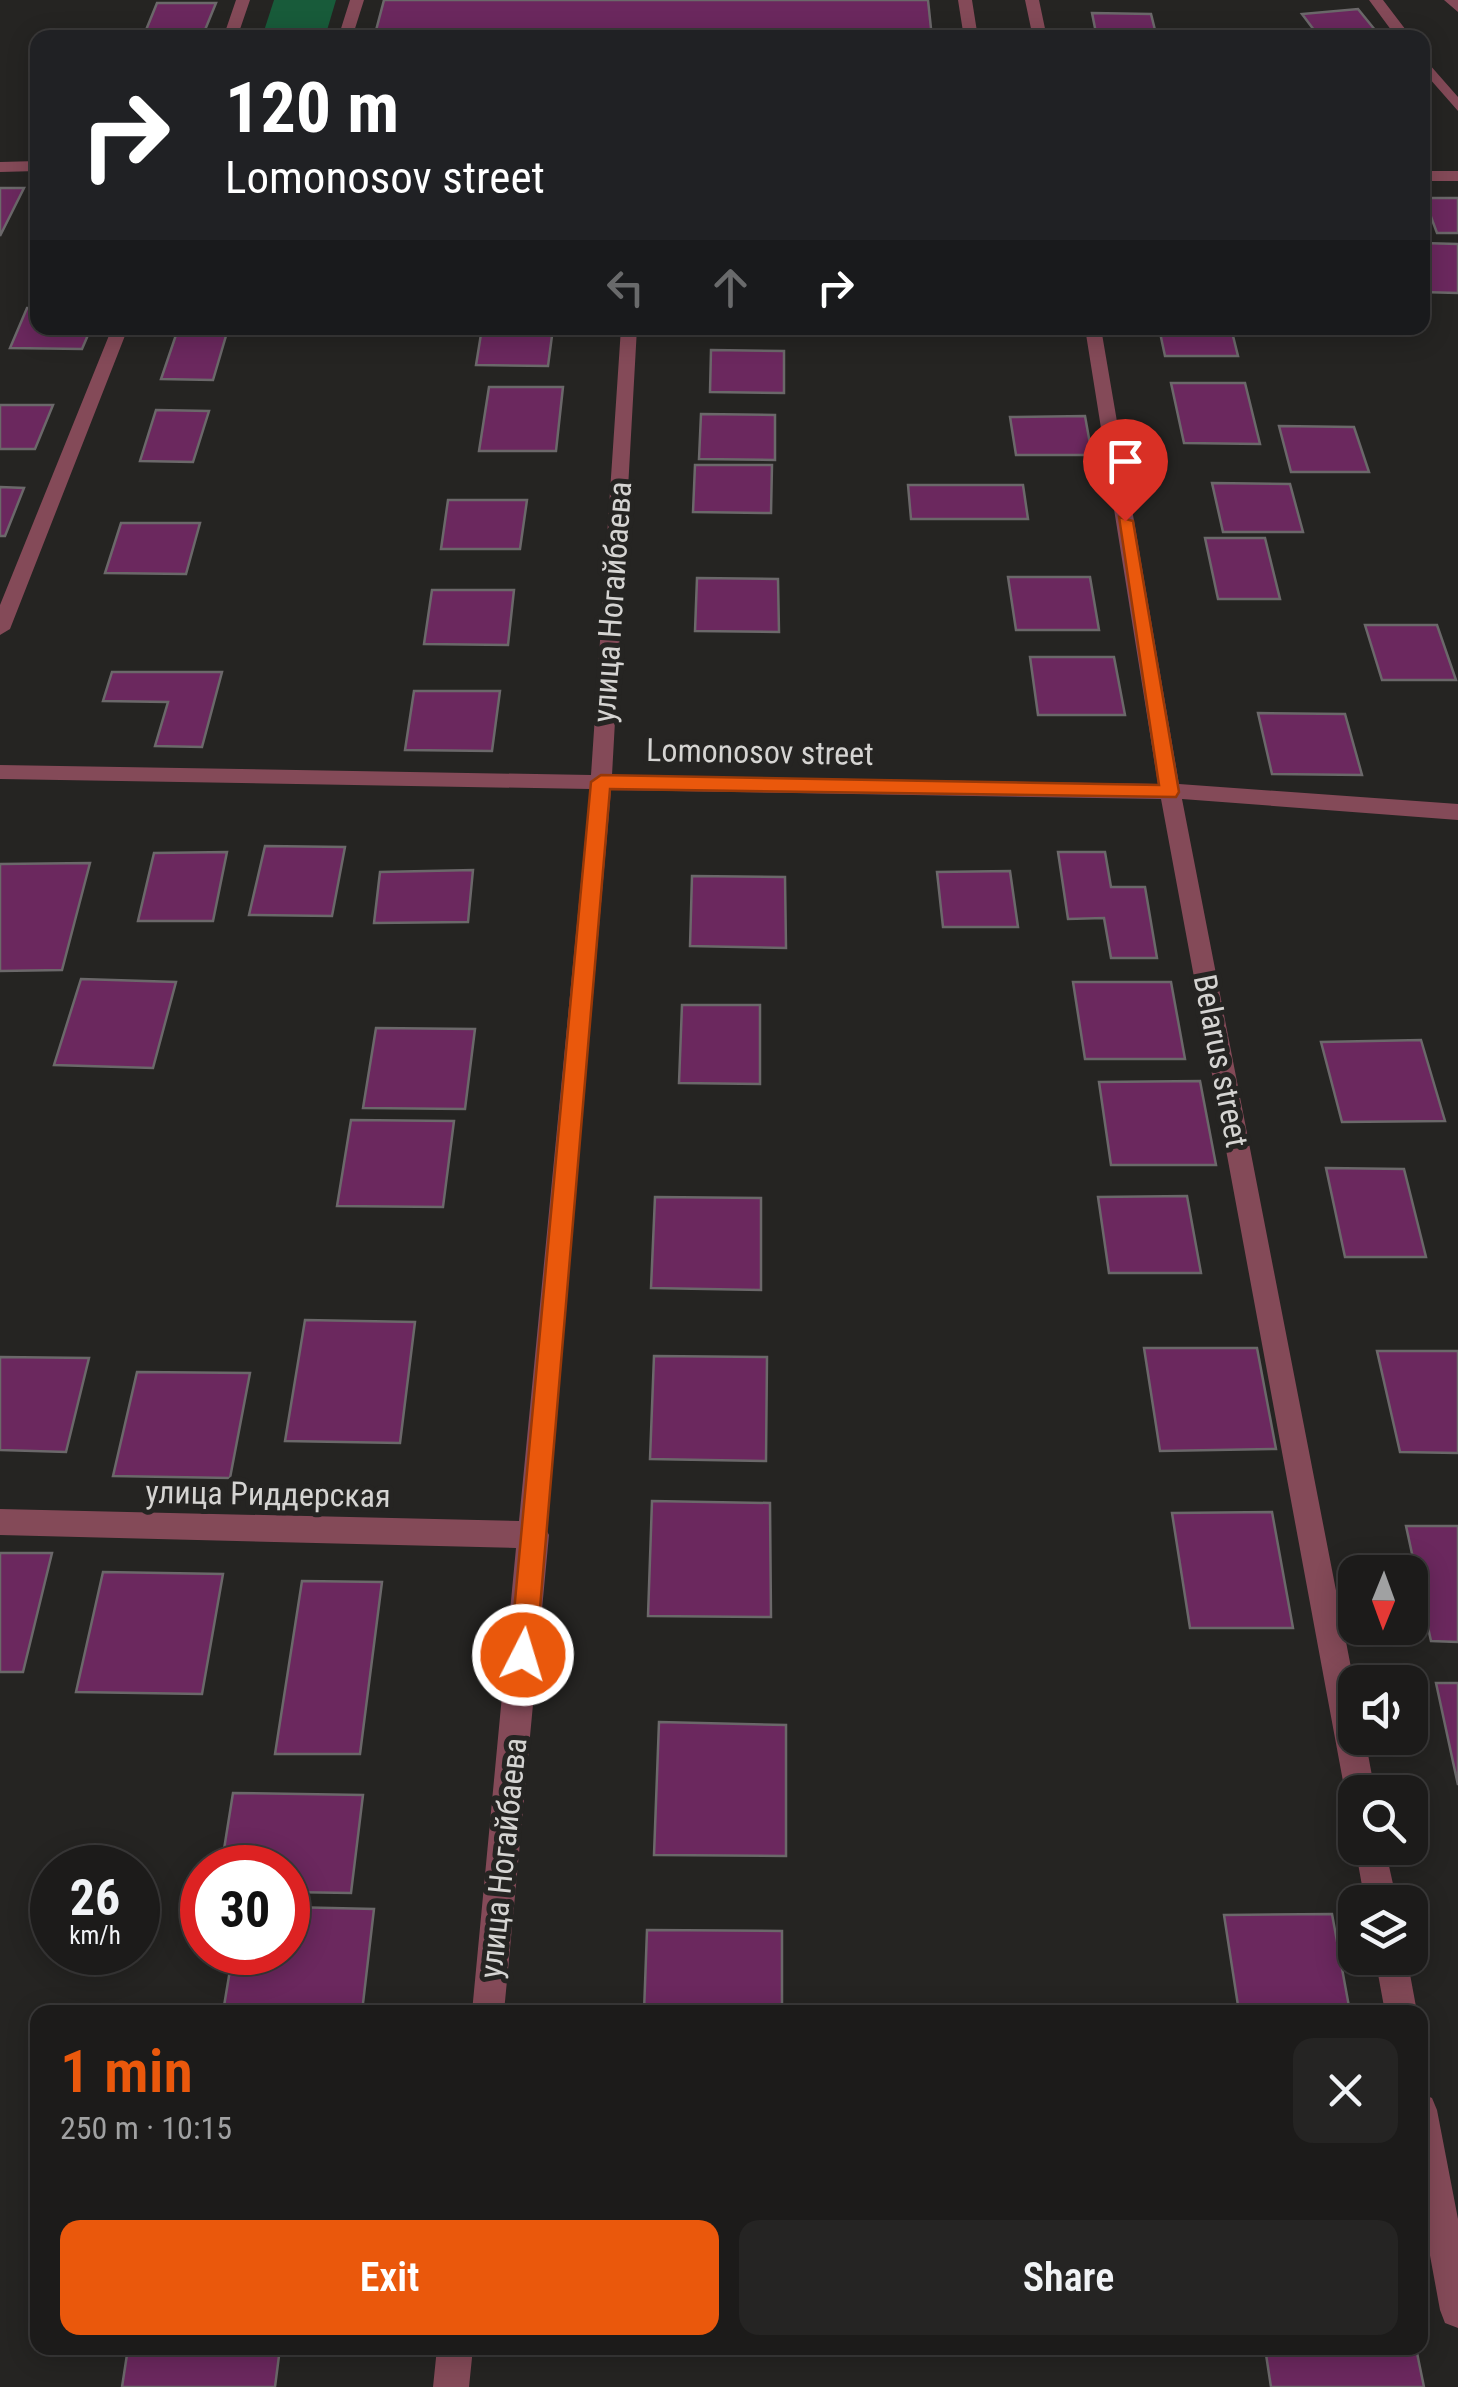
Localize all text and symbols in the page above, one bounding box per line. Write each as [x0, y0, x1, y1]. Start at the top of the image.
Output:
text: 120 m [225, 67, 399, 149]
icon: right [60, 70, 190, 200]
text: Lomonosov street [225, 151, 545, 204]
icon: left [598, 260, 653, 315]
icon: ahead [703, 260, 758, 315]
icon: right [808, 260, 863, 315]
pin [1083, 419, 1168, 522]
icon: arrive [1098, 434, 1153, 489]
street label: улица Ногайбаева [585, 480, 639, 724]
street label: Lomonosov street [646, 731, 874, 773]
street label: Belarus street [1186, 971, 1256, 1151]
street label: улица Риддерская [145, 1473, 391, 1515]
north arrow [1338, 1555, 1428, 1645]
map controls [1338, 1555, 1428, 1975]
position arrow [471, 1603, 575, 1707]
button: sound [1338, 1665, 1428, 1755]
street label: улица Ногайбаева [471, 1736, 535, 1980]
button: search [1338, 1775, 1428, 1865]
speed limit sign: 30 [180, 1845, 310, 1975]
text: 26 [70, 1869, 120, 1927]
button: layers [1338, 1885, 1428, 1975]
text: km/h [69, 1921, 121, 1950]
text: 1 min [60, 2036, 193, 2107]
button: close [1293, 2038, 1398, 2143]
text: 250 m · 10:15 [60, 2109, 232, 2147]
button: Exit [60, 2220, 719, 2335]
button: Share [739, 2220, 1398, 2335]

